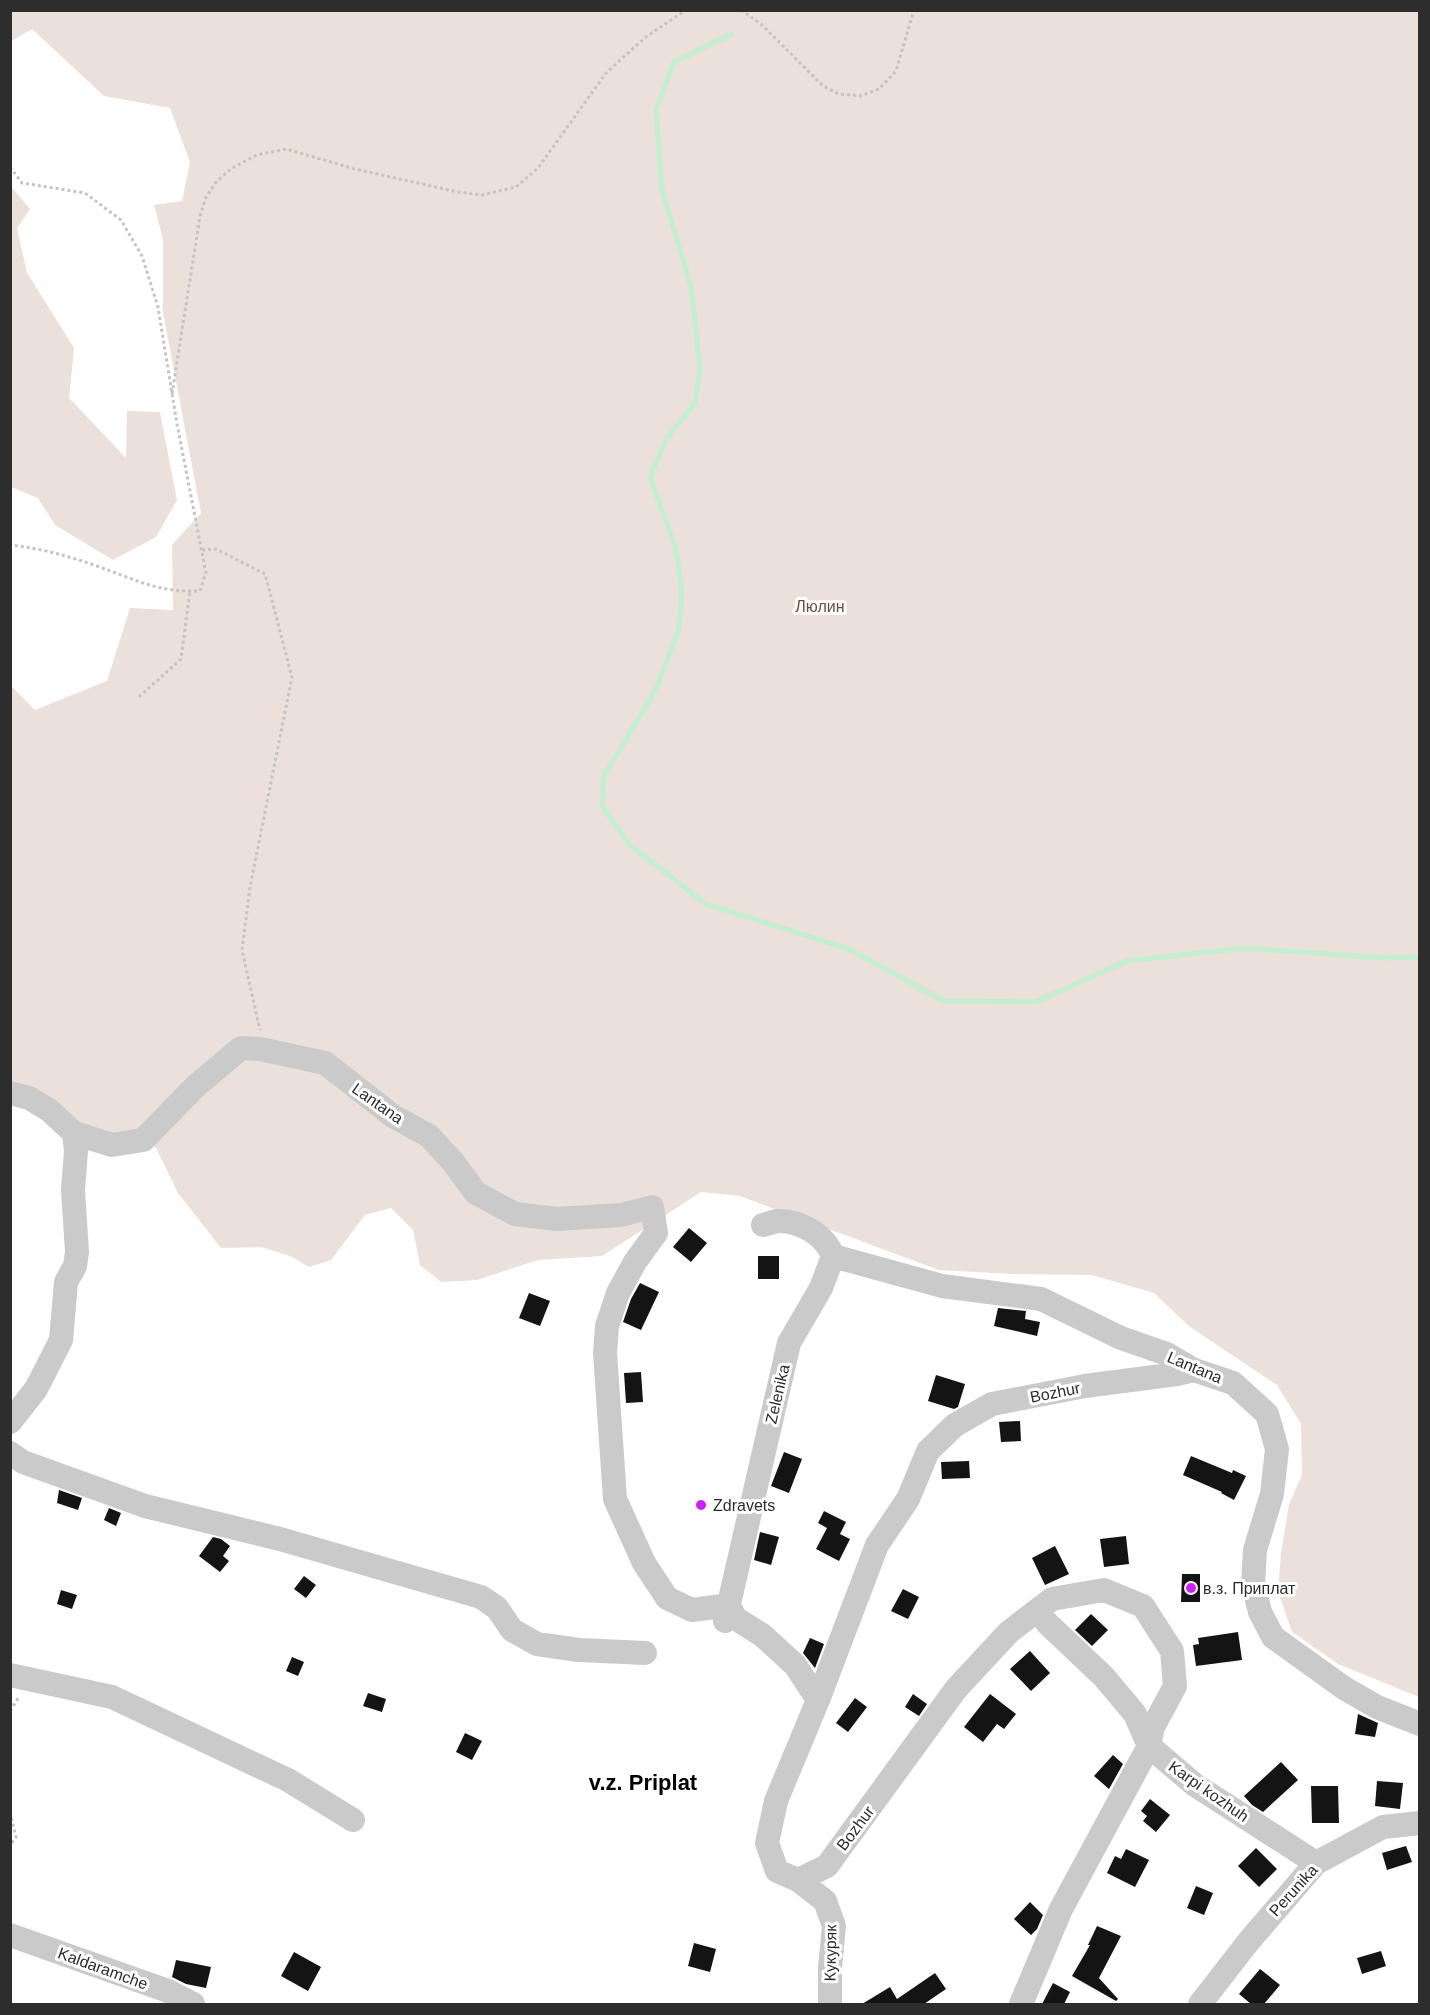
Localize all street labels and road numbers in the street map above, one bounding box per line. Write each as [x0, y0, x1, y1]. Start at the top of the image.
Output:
street label: Lantana [349, 1080, 406, 1127]
street label: Lantana [1165, 1348, 1225, 1387]
street label: Zelenika [762, 1363, 793, 1425]
street label: Bozhur [1029, 1379, 1082, 1406]
street label: Karpi kozhuh [1166, 1758, 1252, 1825]
street label: Bozhur [833, 1802, 878, 1854]
street label: Perunika [1266, 1861, 1321, 1919]
street label: Кукуряк [822, 1924, 840, 1982]
street label: Kaldaramche [56, 1944, 150, 1993]

